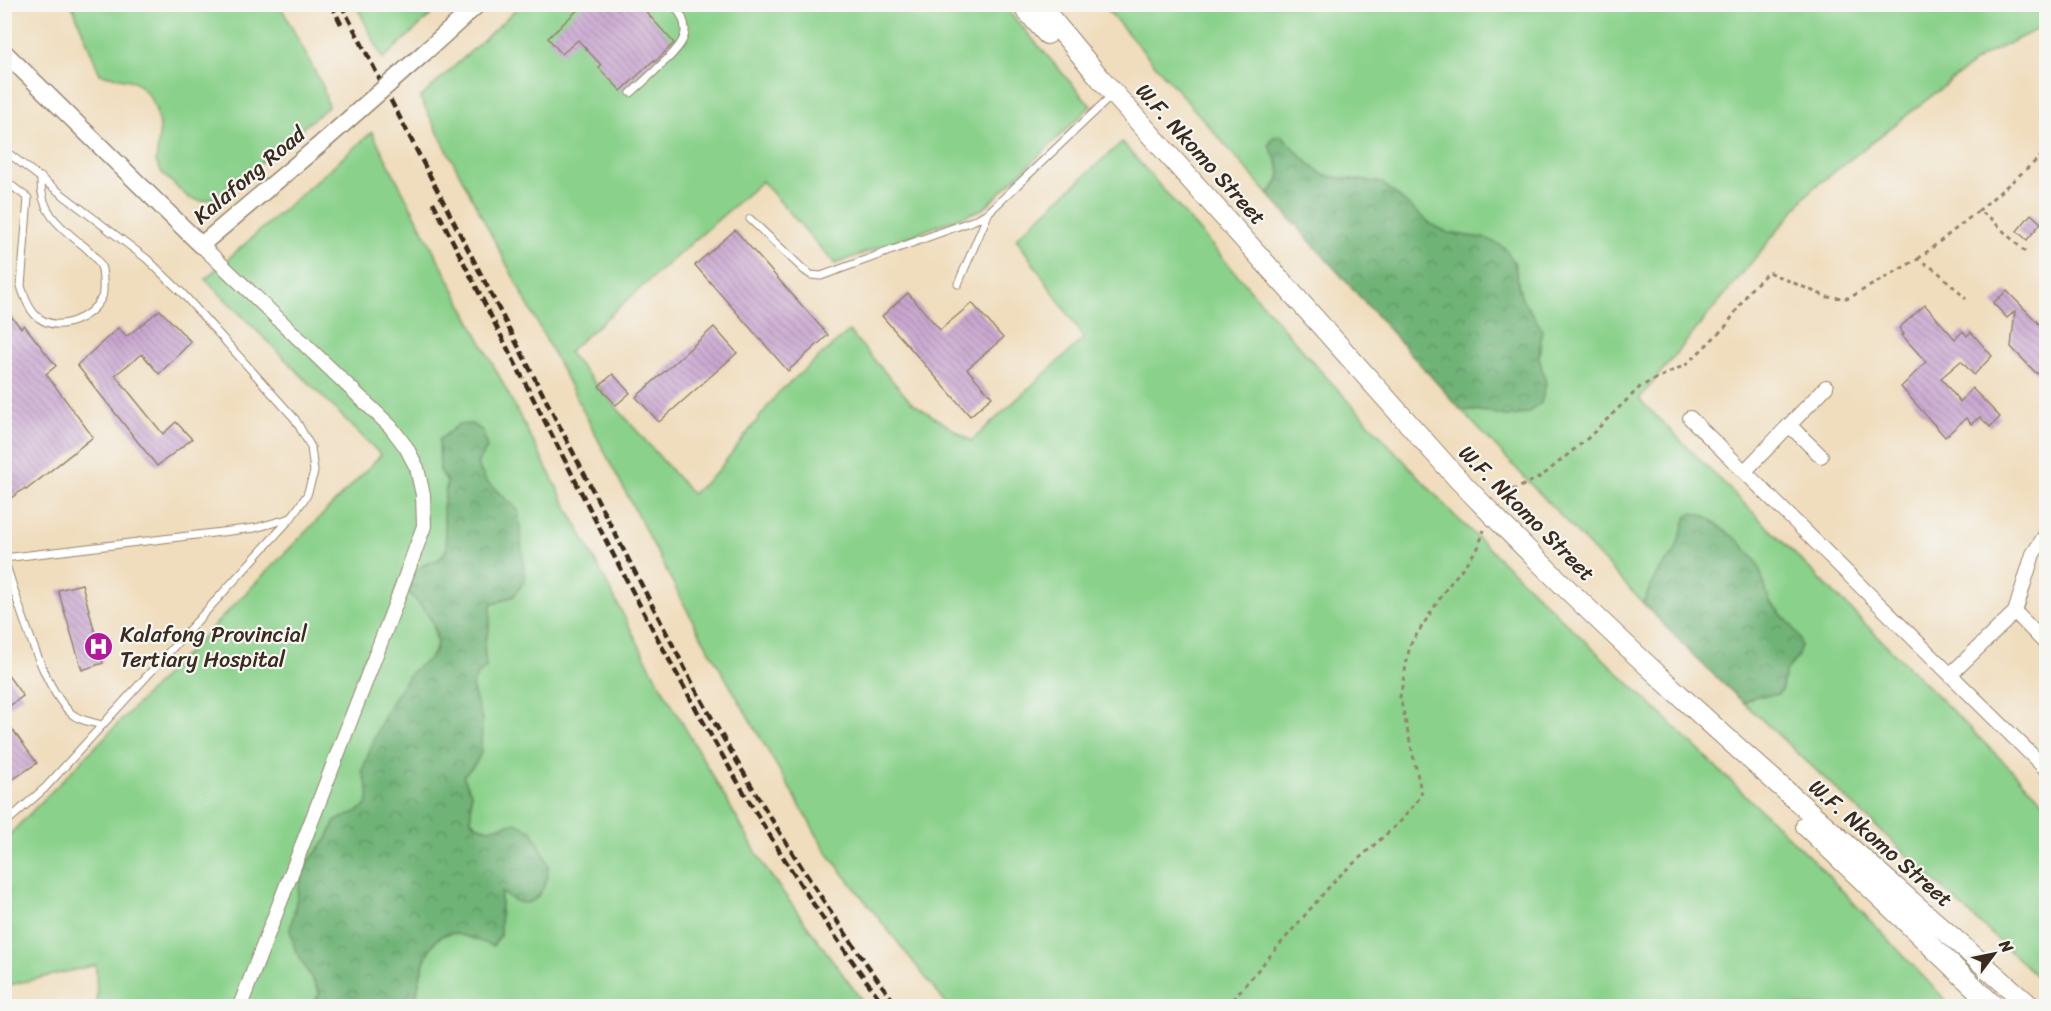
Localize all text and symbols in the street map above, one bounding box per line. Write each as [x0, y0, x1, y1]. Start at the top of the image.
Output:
street label: W.F. Nkomo Street [1126, 73, 1276, 235]
street label: Kalafong Road [184, 115, 316, 234]
street label: W.F. Nkomo Street [1449, 435, 1605, 591]
place label: Kalafong Provincial Tertiary Hospital [120, 615, 308, 679]
hospital icon: Kalafong Provincial Tertiary Hospital [83, 631, 115, 663]
street label: W.F. Nkomo Street [1800, 769, 1963, 918]
north arrow [1964, 924, 2024, 984]
text: N [1991, 933, 2022, 959]

